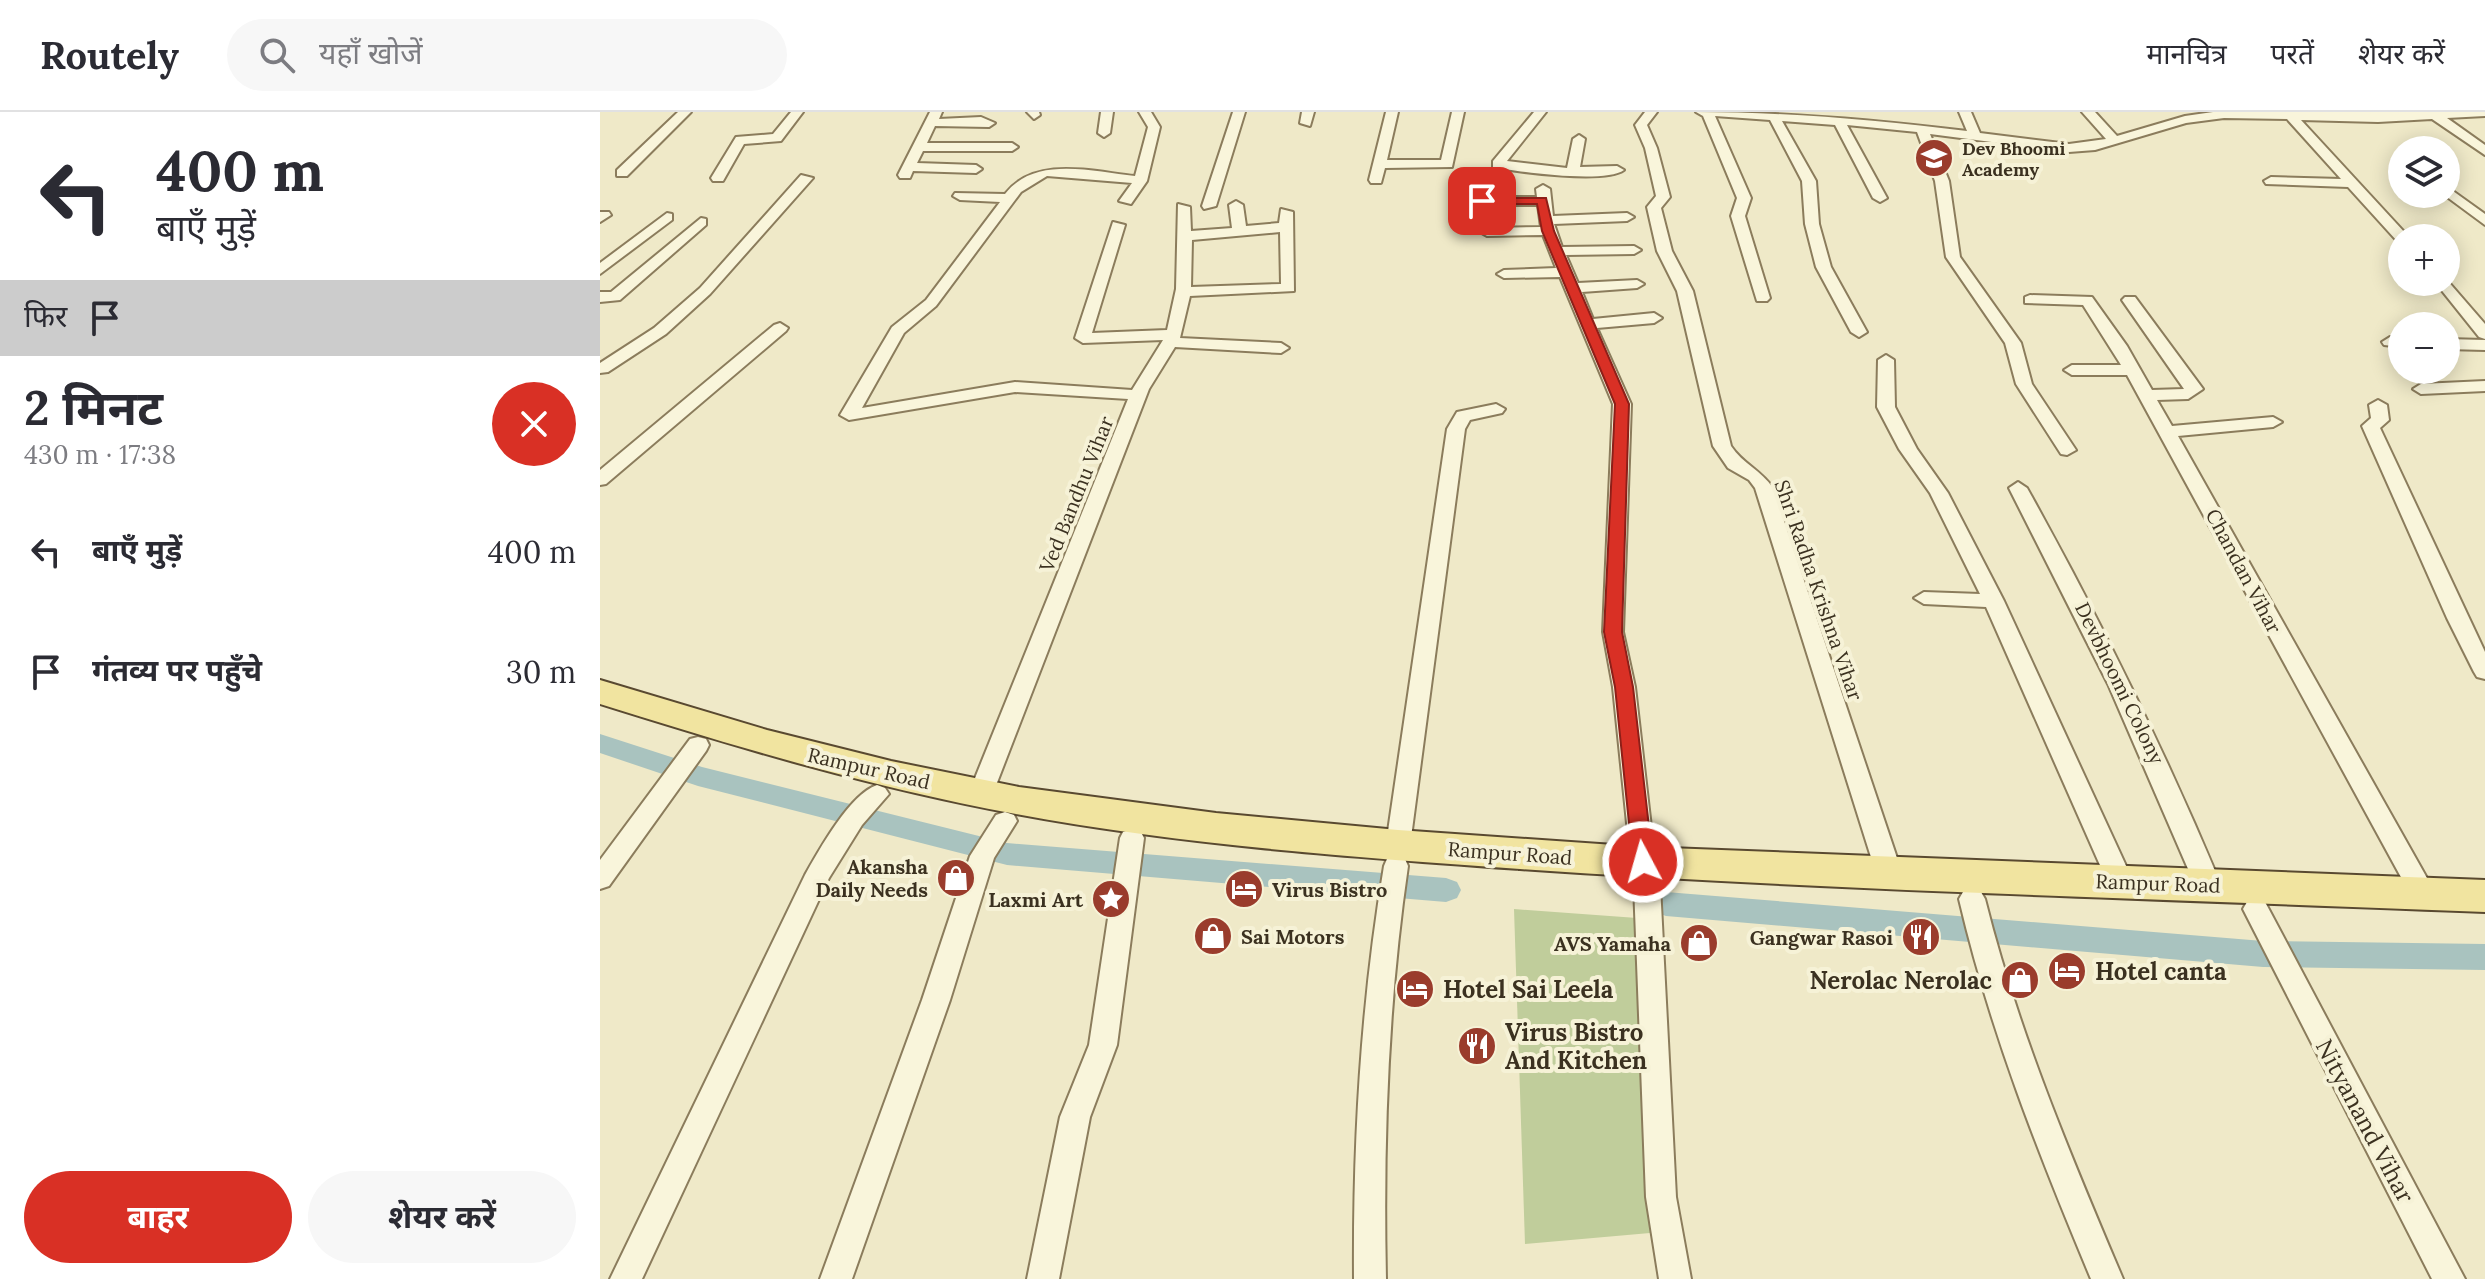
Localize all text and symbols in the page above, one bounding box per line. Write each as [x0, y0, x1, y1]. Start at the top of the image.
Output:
search box [227, 19, 787, 91]
text: Routely [40, 31, 179, 79]
icon: search [255, 33, 299, 77]
text: यहाँ खोजें [319, 34, 423, 72]
text: मानचित्र [2147, 36, 2227, 72]
text: परतें [2271, 36, 2314, 72]
text: शेयर करें [2358, 36, 2445, 72]
text: 400 m [156, 135, 324, 206]
map controls [2388, 136, 2460, 384]
button: layers [2388, 136, 2460, 208]
school or university icon: Dev Bhoomi Academy [1913, 137, 1955, 179]
place label: Dev Bhoomi Academy [1962, 137, 2066, 181]
icon: left [24, 144, 128, 248]
pin [1448, 167, 1516, 235]
icon: arrive [1460, 179, 1504, 223]
text: बाएँ मुड़ें [156, 205, 256, 251]
button: + [2388, 224, 2460, 296]
icon: arrive [83, 296, 127, 340]
text: फिर [24, 297, 67, 335]
button: − [2388, 312, 2460, 384]
text: 2 मिनट [24, 377, 163, 438]
button: close [492, 382, 576, 466]
street label: Ved Bandhu Vihar [1033, 412, 1119, 576]
text: 430 m · 17:38 [24, 438, 176, 471]
street label: Shri Radha Krishna Vihar [1769, 476, 1869, 704]
street label: Chandan Vihar [2201, 504, 2287, 638]
icon: left [24, 530, 68, 574]
text: बाएँ मुड़ें [92, 531, 182, 569]
text: 400 m [488, 533, 576, 571]
street label: Devbhoomi Colony [2070, 598, 2170, 768]
icon: arrive [24, 650, 68, 694]
text: गंतव्य पर पहुँचे [92, 651, 262, 689]
text: 30 m [506, 653, 576, 691]
street label: Rampur Road [805, 742, 933, 794]
position arrow [1601, 820, 1685, 904]
street label: Rampur Road [1447, 836, 1573, 870]
place label: Akansha Daily Needs [815, 854, 929, 902]
shop icon: Akansha Daily Needs [935, 857, 977, 899]
hotel icon: Virus Bistro [1223, 868, 1265, 910]
street label: Rampur Road [2095, 868, 2221, 898]
place label: Virus Bistro [1272, 877, 1387, 902]
place icon: Laxmi Art [1090, 878, 1132, 920]
place label: Laxmi Art [988, 887, 1084, 912]
shop icon: Sai Motors [1192, 915, 1234, 957]
restaurant icon: Gangwar Rasoi [1900, 916, 1942, 958]
shop icon: AVS Yamaha [1678, 922, 1720, 964]
place label: Sai Motors [1241, 924, 1345, 949]
place label: Gangwar Rasoi [1750, 925, 1893, 950]
place label: AVS Yamaha [1554, 931, 1672, 956]
hotel icon: Hotel canta [2046, 950, 2088, 992]
place label: Hotel canta [2095, 956, 2227, 987]
shop icon: Nerolac Nerolac [1999, 959, 2041, 1001]
place label: Nerolac Nerolac [1809, 965, 1993, 996]
hotel icon: Hotel Sai Leela [1394, 968, 1436, 1010]
place label: Hotel Sai Leela [1443, 974, 1614, 1005]
place label: Virus Bistro And Kitchen [1505, 1017, 1647, 1076]
restaurant icon: Virus Bistro And Kitchen [1456, 1025, 1498, 1067]
street label: Nityanand Vihar [2309, 1034, 2422, 1209]
button: बाहर [24, 1171, 292, 1263]
button: शेयर करें [308, 1171, 576, 1263]

